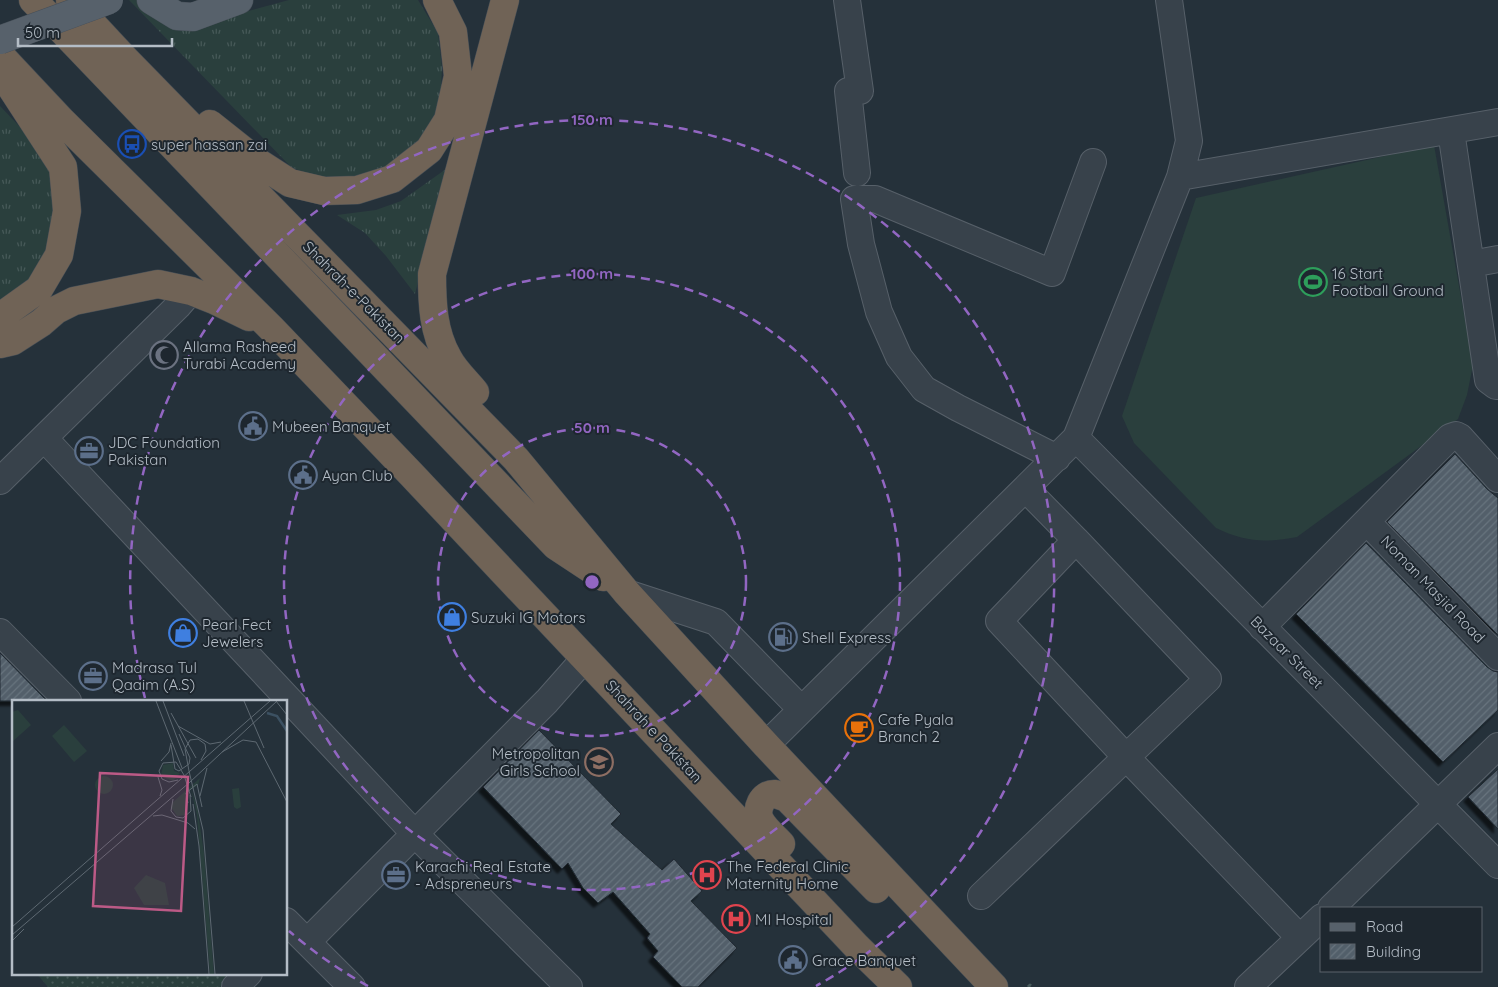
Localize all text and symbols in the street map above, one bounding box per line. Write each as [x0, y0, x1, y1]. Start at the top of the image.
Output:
scale bar [18, 15, 171, 47]
text: 50 m [25, 23, 60, 42]
text: 150 m [571, 110, 613, 129]
bus stop icon: super hassan zai [117, 129, 147, 159]
place label: super hassan zai [151, 135, 267, 154]
street label: Shahrah-e-Pakistan [299, 237, 409, 347]
text: 100 m [571, 264, 613, 283]
place label: 16 Start Football Ground [1332, 264, 1444, 300]
sports icon: 16 Start Football Ground [1298, 267, 1328, 297]
place label: Allama Rasheed Turabi Academy [183, 337, 296, 373]
mosque icon: Allama Rasheed Turabi Academy [149, 340, 179, 370]
public building icon: Mubeen Banquet [238, 411, 268, 441]
place label: Mubeen Banquet [272, 417, 390, 436]
text: 50 m [574, 418, 610, 437]
place label: JDC Foundation Pakistan [108, 433, 220, 469]
office icon: JDC Foundation Pakistan [74, 436, 104, 466]
public building icon: Ayan Club [288, 460, 318, 490]
place label: Ayan Club [322, 466, 393, 485]
street label: Noman Masjid Road [1377, 531, 1489, 647]
centre of rings [583, 573, 601, 591]
shop icon: Suzuki IG Motors [437, 602, 467, 632]
place label: Suzuki IG Motors [471, 608, 586, 627]
street label: Bazaar Street [1247, 612, 1327, 692]
place label: Pearl Fect Jewelers [202, 615, 271, 651]
shop icon: Pearl Fect Jewelers [168, 618, 198, 648]
fuel station icon: Shell Express [768, 622, 798, 652]
place label: Shell Express [802, 628, 891, 647]
place label: Madrasa Tul Qaaim (A.S) [112, 658, 197, 694]
office icon: Madrasa Tul Qaaim (A.S) [78, 661, 108, 691]
street label: Shahrah e Pakistan [602, 676, 706, 786]
inset map [12, 700, 288, 974]
place label: Cafe Pyala Branch 2 [878, 710, 954, 746]
cafe icon: Cafe Pyala Branch 2 [844, 713, 874, 743]
place label: Metropolitan Girls School [492, 744, 580, 780]
school or university icon: Metropolitan Girls School [584, 747, 614, 777]
place label: Karachi Real Estate - Adspreneurs [415, 857, 551, 893]
place label: The Federal Clinic Maternity Home [726, 857, 849, 893]
office icon: Karachi Real Estate - Adspreneurs [381, 860, 411, 890]
hospital icon: The Federal Clinic Maternity Home [692, 860, 722, 890]
hospital icon: MI Hospital [721, 904, 751, 934]
legend [1320, 907, 1483, 972]
place label: MI Hospital [755, 910, 832, 929]
text: Road [1366, 917, 1403, 936]
text: Building [1366, 942, 1421, 961]
public building icon: Grace Banquet [778, 945, 808, 975]
place label: Grace Banquet [812, 951, 916, 970]

